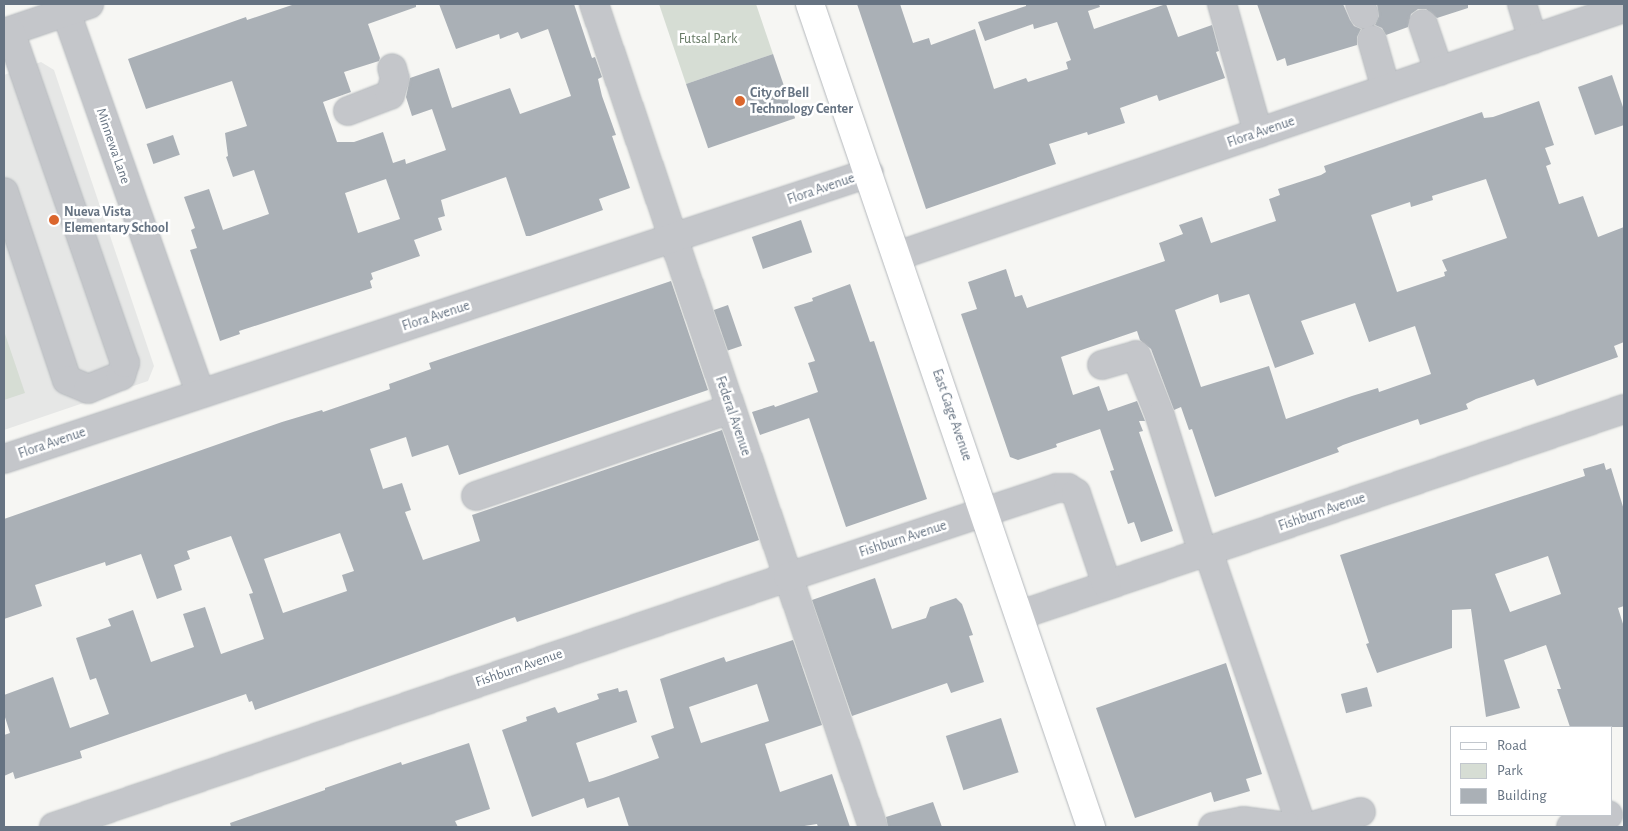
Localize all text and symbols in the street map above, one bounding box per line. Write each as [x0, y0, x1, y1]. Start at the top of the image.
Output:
park label: Futsal Park [679, 31, 737, 47]
place label: City of Bell Technology Center [750, 85, 853, 118]
marker: City of Bell Technology Center [734, 95, 746, 107]
street label: Minnewa Lane [92, 106, 134, 186]
street label: Flora Avenue [1225, 113, 1297, 151]
street label: Flora Avenue [785, 170, 857, 208]
place label: Nueva Vista Elementary School [64, 204, 169, 236]
marker: Nueva Vista Elementary School [48, 214, 60, 226]
street label: Flora Avenue [400, 297, 472, 335]
street label: East Gage Avenue [928, 367, 976, 463]
street label: Federal Avenue [712, 374, 754, 458]
street label: Flora Avenue [16, 424, 88, 462]
street label: Fishburn Avenue [1276, 489, 1368, 535]
street label: Fishburn Avenue [857, 517, 949, 561]
street label: Fishburn Avenue [473, 645, 565, 691]
legend [1450, 726, 1613, 816]
text: Road [1497, 738, 1527, 753]
text: Park [1497, 763, 1523, 778]
text: Building [1497, 788, 1547, 803]

